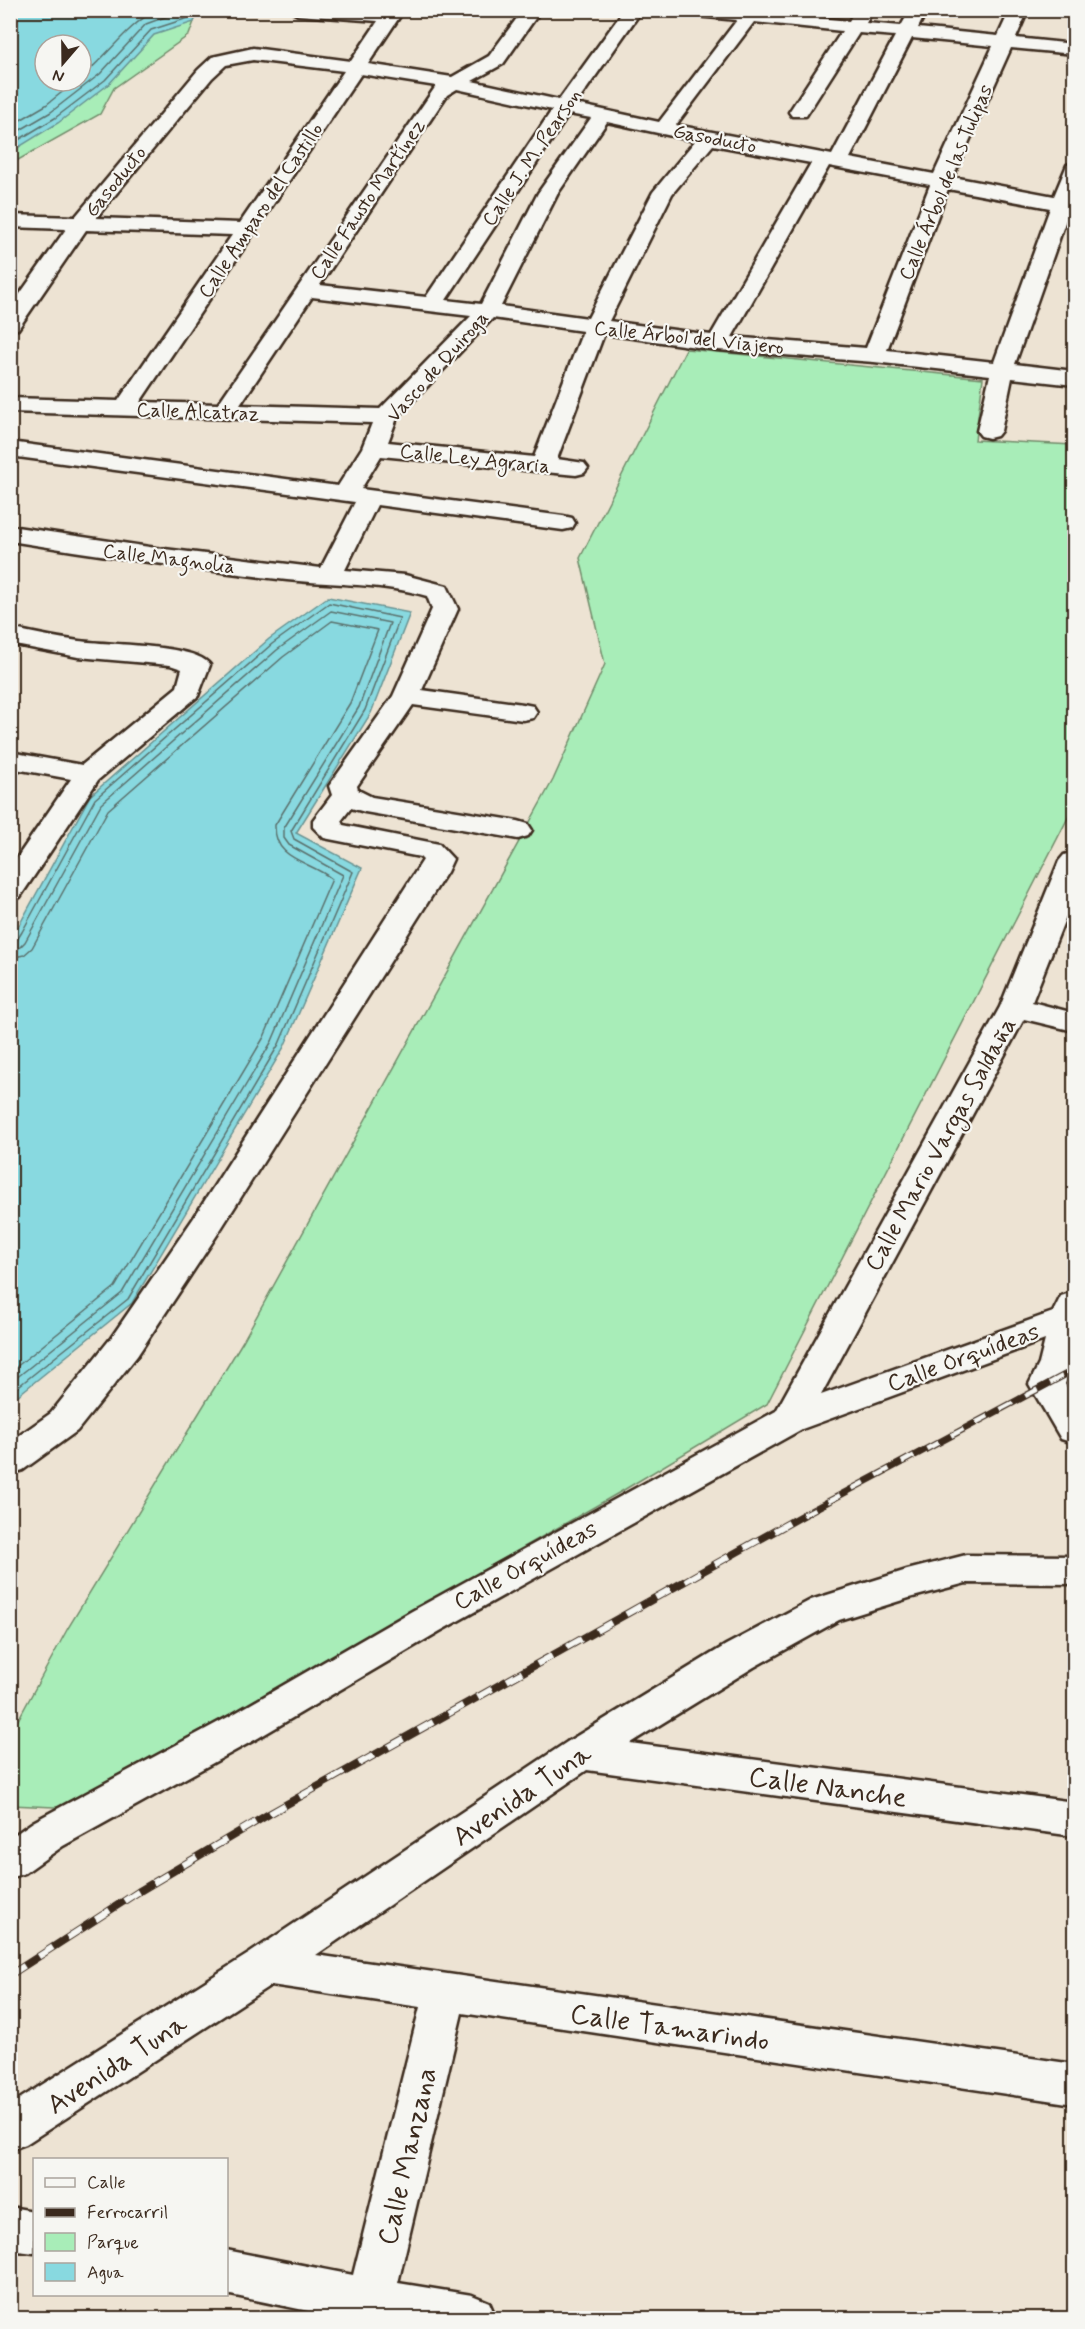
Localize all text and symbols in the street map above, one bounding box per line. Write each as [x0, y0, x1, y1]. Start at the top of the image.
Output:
north arrow [33, 33, 93, 93]
text: N [50, 64, 67, 87]
street label: Calle Árbol de las Tulipas [893, 81, 1000, 285]
street label: Calle J. M. Pearson [476, 84, 588, 232]
street label: Calle Fausto Martínez [304, 114, 432, 286]
street label: Calle Amparo del Castillo [192, 118, 330, 304]
street label: Gasoducto [671, 118, 759, 161]
street label: Gasoducto [79, 141, 153, 223]
street label: Vasco de Quiroga [381, 306, 495, 428]
street label: Calle Árbol del Viajero [593, 315, 785, 362]
street label: Calle Alcatraz [136, 397, 260, 428]
street label: Calle Ley Agraria [398, 438, 551, 482]
street label: Calle Magnolia [101, 538, 236, 583]
street label: Calle Mario Vargas Saldaña [859, 1012, 1026, 1278]
street label: Calle Orquídeas [883, 1317, 1044, 1400]
street label: Calle Orquídeas [449, 1514, 603, 1618]
street label: Avenida Tuna [446, 1736, 599, 1856]
street label: Calle Nanche [746, 1759, 909, 1818]
street label: Calle Tamarindo [568, 1996, 772, 2061]
street label: Avenida Tuna [40, 2006, 195, 2124]
street label: Calle Manzana [370, 2064, 447, 2249]
legend [33, 2158, 228, 2296]
text: Calle [87, 2171, 126, 2195]
text: Ferrocarril [87, 2201, 168, 2225]
text: Parque [87, 2231, 139, 2255]
text: Agua [87, 2261, 124, 2285]

